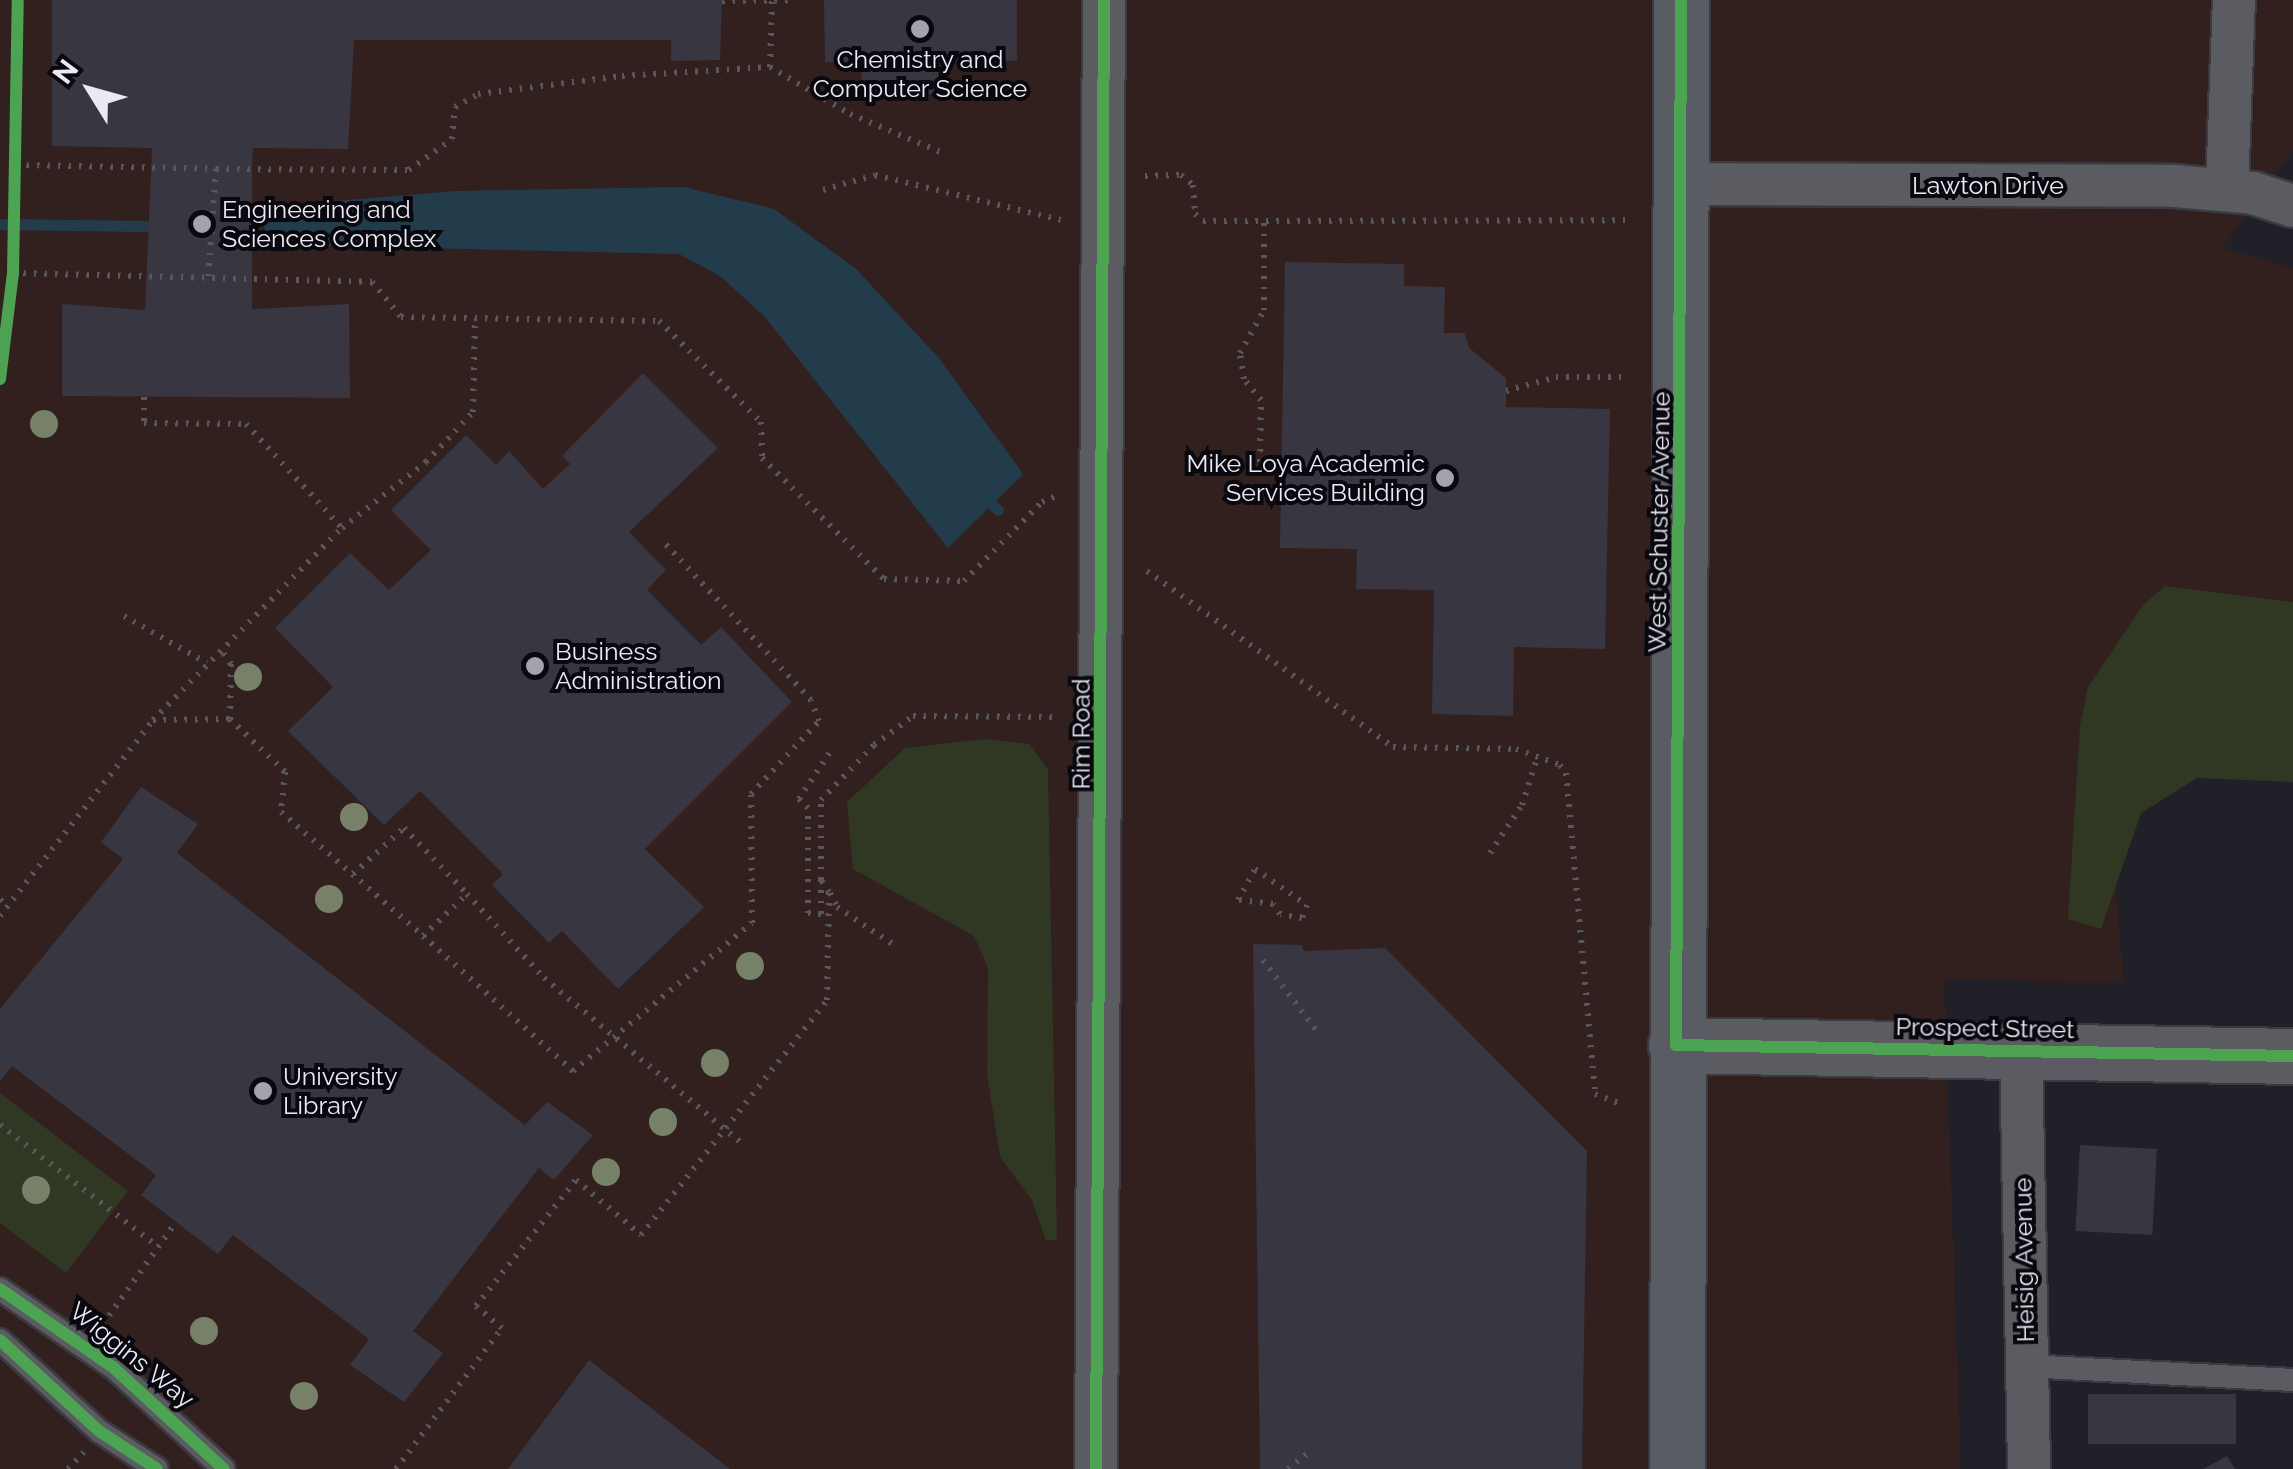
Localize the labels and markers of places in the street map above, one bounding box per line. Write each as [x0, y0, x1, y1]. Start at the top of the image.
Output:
marker: Chemistry and Computer Science [909, 18, 931, 40]
place label: Chemistry and Computer Science [812, 45, 1028, 104]
place label: Engineering and Sciences Complex [222, 195, 436, 254]
marker: Engineering and Sciences Complex [191, 213, 213, 235]
place label: Mike Loya Academic Services Building [1186, 449, 1425, 508]
marker: Mike Loya Academic Services Building [1434, 467, 1456, 489]
place label: Business Administration [555, 637, 721, 696]
marker: Business Administration [524, 655, 546, 677]
place label: University Library [283, 1062, 398, 1121]
marker: University Library [252, 1080, 274, 1102]

